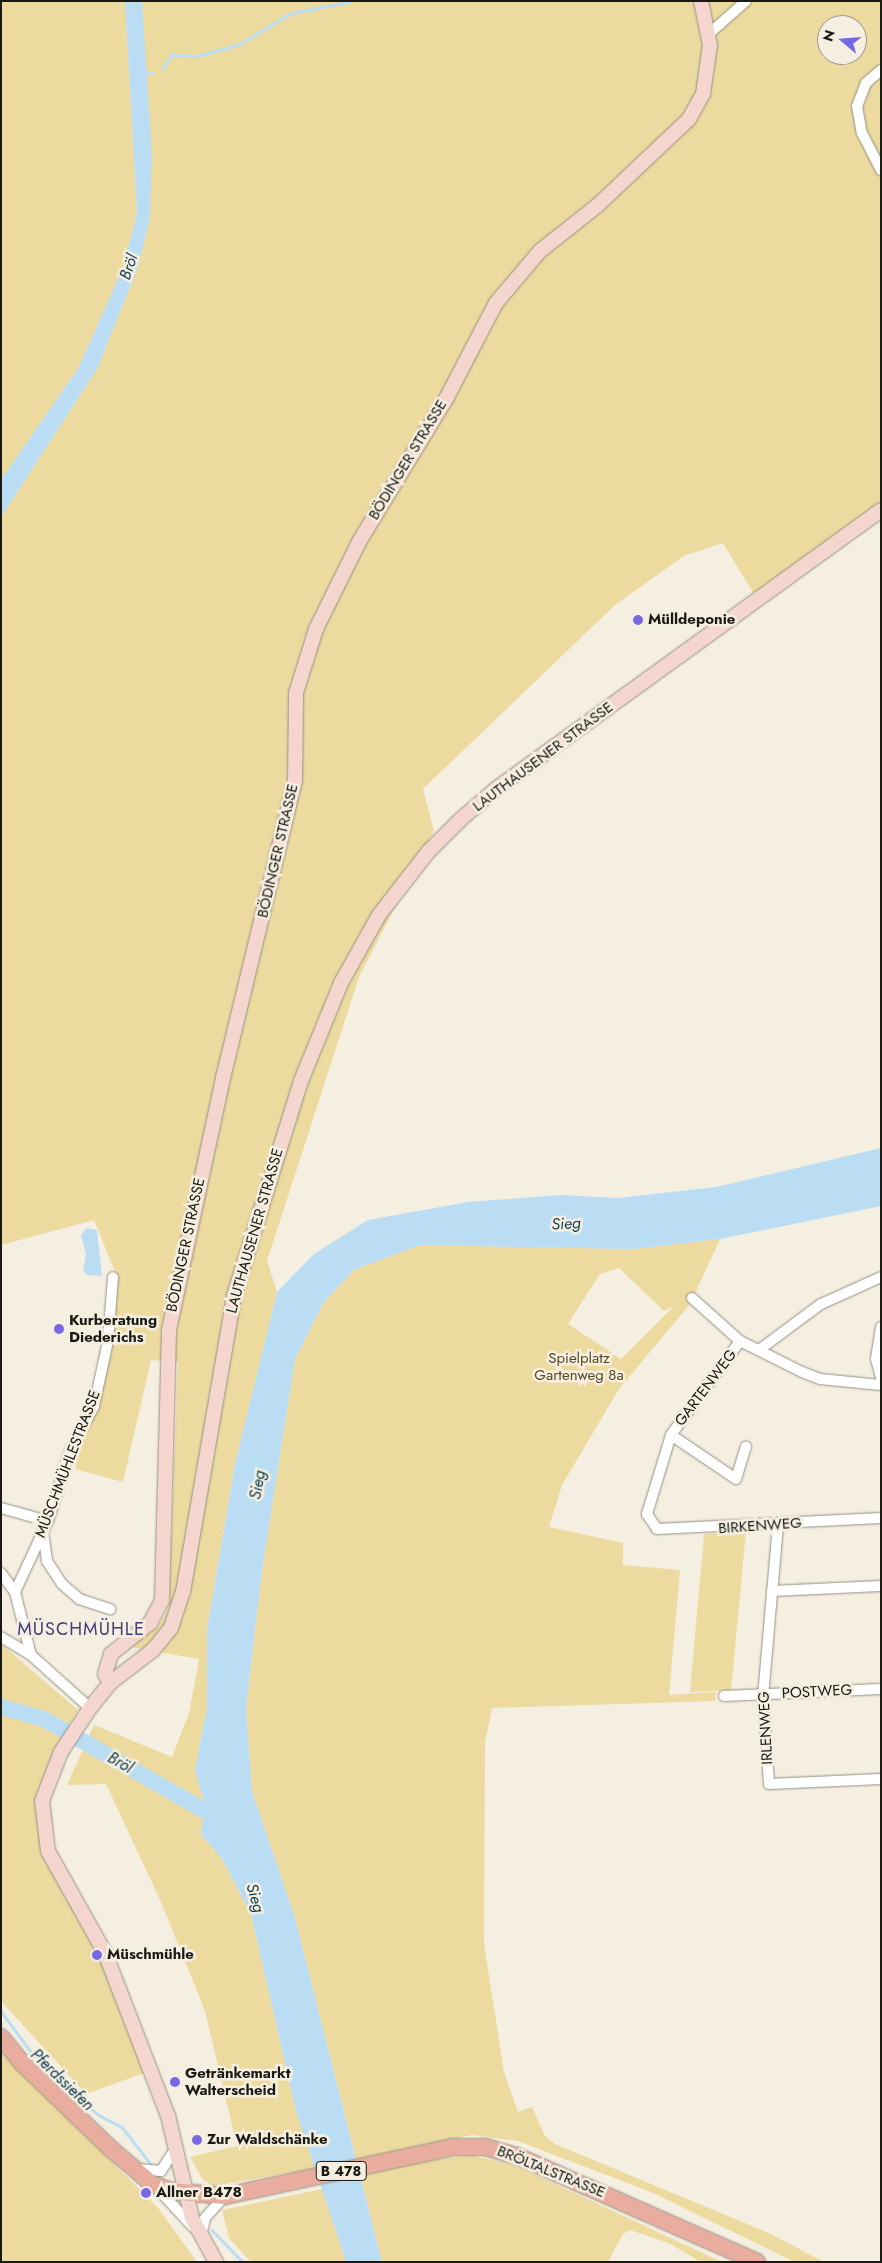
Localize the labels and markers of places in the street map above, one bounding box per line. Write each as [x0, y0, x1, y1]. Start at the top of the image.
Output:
place label: Mülldeponie [648, 611, 735, 629]
marker: Mülldeponie [632, 614, 644, 626]
place label: Kurberatung Diederichs [69, 1311, 157, 1346]
marker: Kurberatung Diederichs [53, 1323, 65, 1335]
place label: Müschmühle [107, 1946, 194, 1964]
marker: Müschmühle [91, 1949, 103, 1961]
place label: Getränkemarkt Walterscheid [185, 2064, 291, 2099]
marker: Getränkemarkt Walterscheid [169, 2076, 181, 2088]
place label: Zur Waldschänke [207, 2131, 328, 2149]
marker: Zur Waldschänke [191, 2134, 203, 2146]
place label: Allner B478 [156, 2184, 242, 2202]
marker: Allner B478 [140, 2187, 152, 2199]

